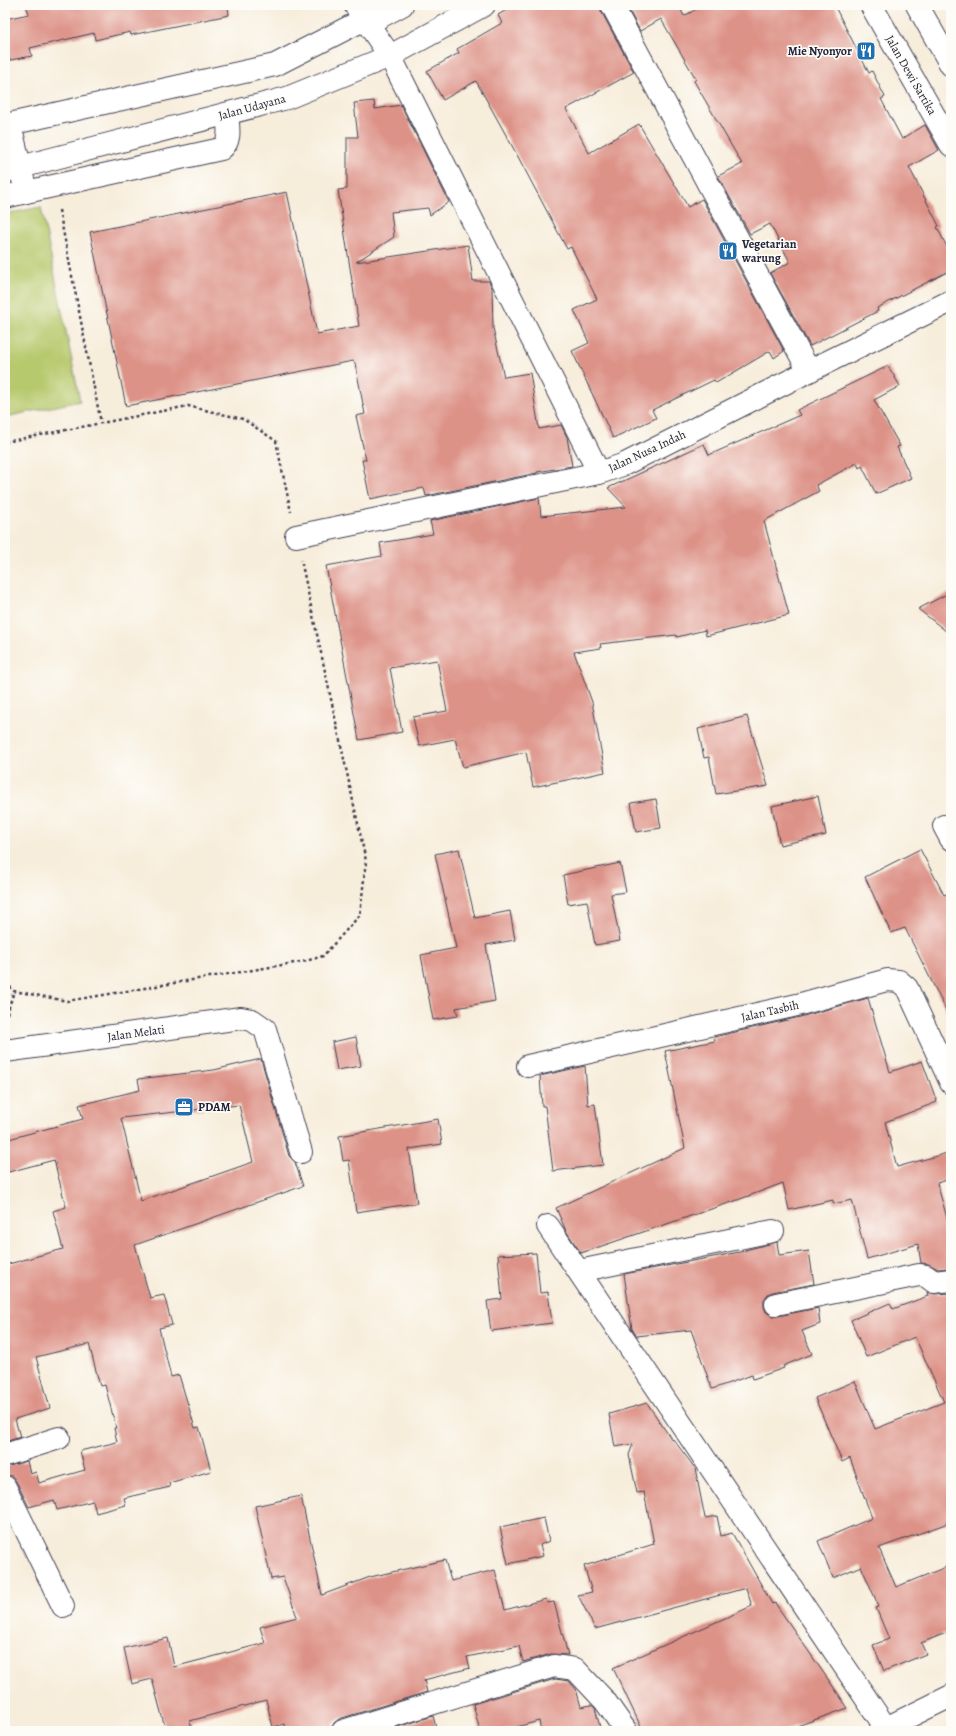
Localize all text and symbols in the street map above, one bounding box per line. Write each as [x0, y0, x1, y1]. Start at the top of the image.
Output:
street label: Jalan Dewi Sartika [882, 32, 941, 118]
restaurant icon: Mie Nyonyor [855, 40, 877, 62]
place label: Mie Nyonyor [788, 43, 852, 59]
street label: Jalan Udayana [217, 90, 288, 124]
place label: Vegetarian warung [741, 236, 797, 266]
restaurant icon: Vegetarian warung [717, 240, 739, 262]
street label: Jalan Nusa Indah [606, 426, 689, 476]
street label: Jalan Tasbih [740, 996, 801, 1025]
street label: Jalan Melati [106, 1021, 166, 1045]
office icon: PDAM [173, 1096, 195, 1118]
place label: PDAM [198, 1099, 231, 1115]

